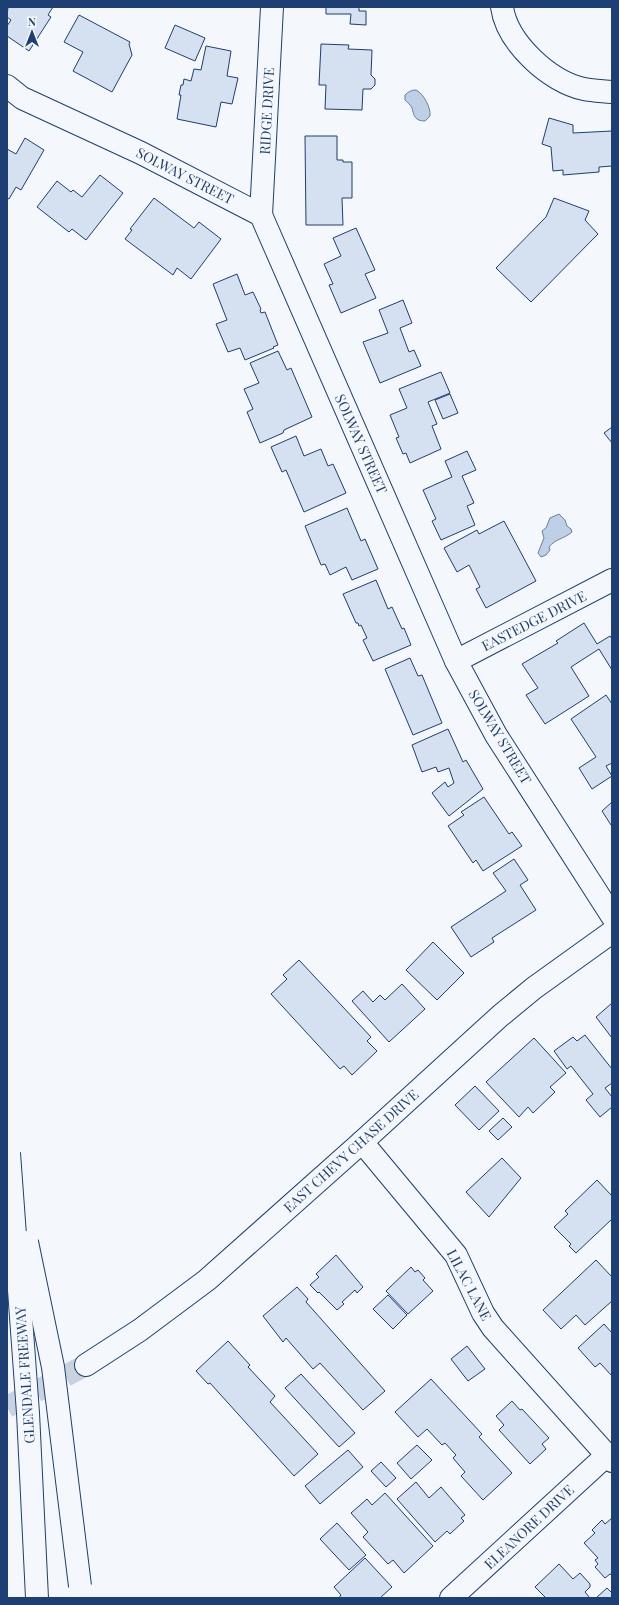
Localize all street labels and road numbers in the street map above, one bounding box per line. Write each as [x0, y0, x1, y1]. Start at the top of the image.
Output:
street label: RIDGE DRIVE [255, 67, 278, 155]
street label: SOLWAY STREET [133, 143, 238, 209]
street label: SOLWAY STREET [331, 391, 392, 497]
street label: EASTEDGE DRIVE [478, 586, 589, 655]
street label: SOLWAY STREET [465, 686, 536, 788]
street label: EAST CHEVY CHASE DRIVE [279, 1085, 422, 1216]
street label: LILAC LANE [443, 1246, 496, 1324]
street label: GLENDALE FREEWAY [10, 1305, 39, 1444]
street label: ELEANORE DRIVE [480, 1480, 578, 1573]

